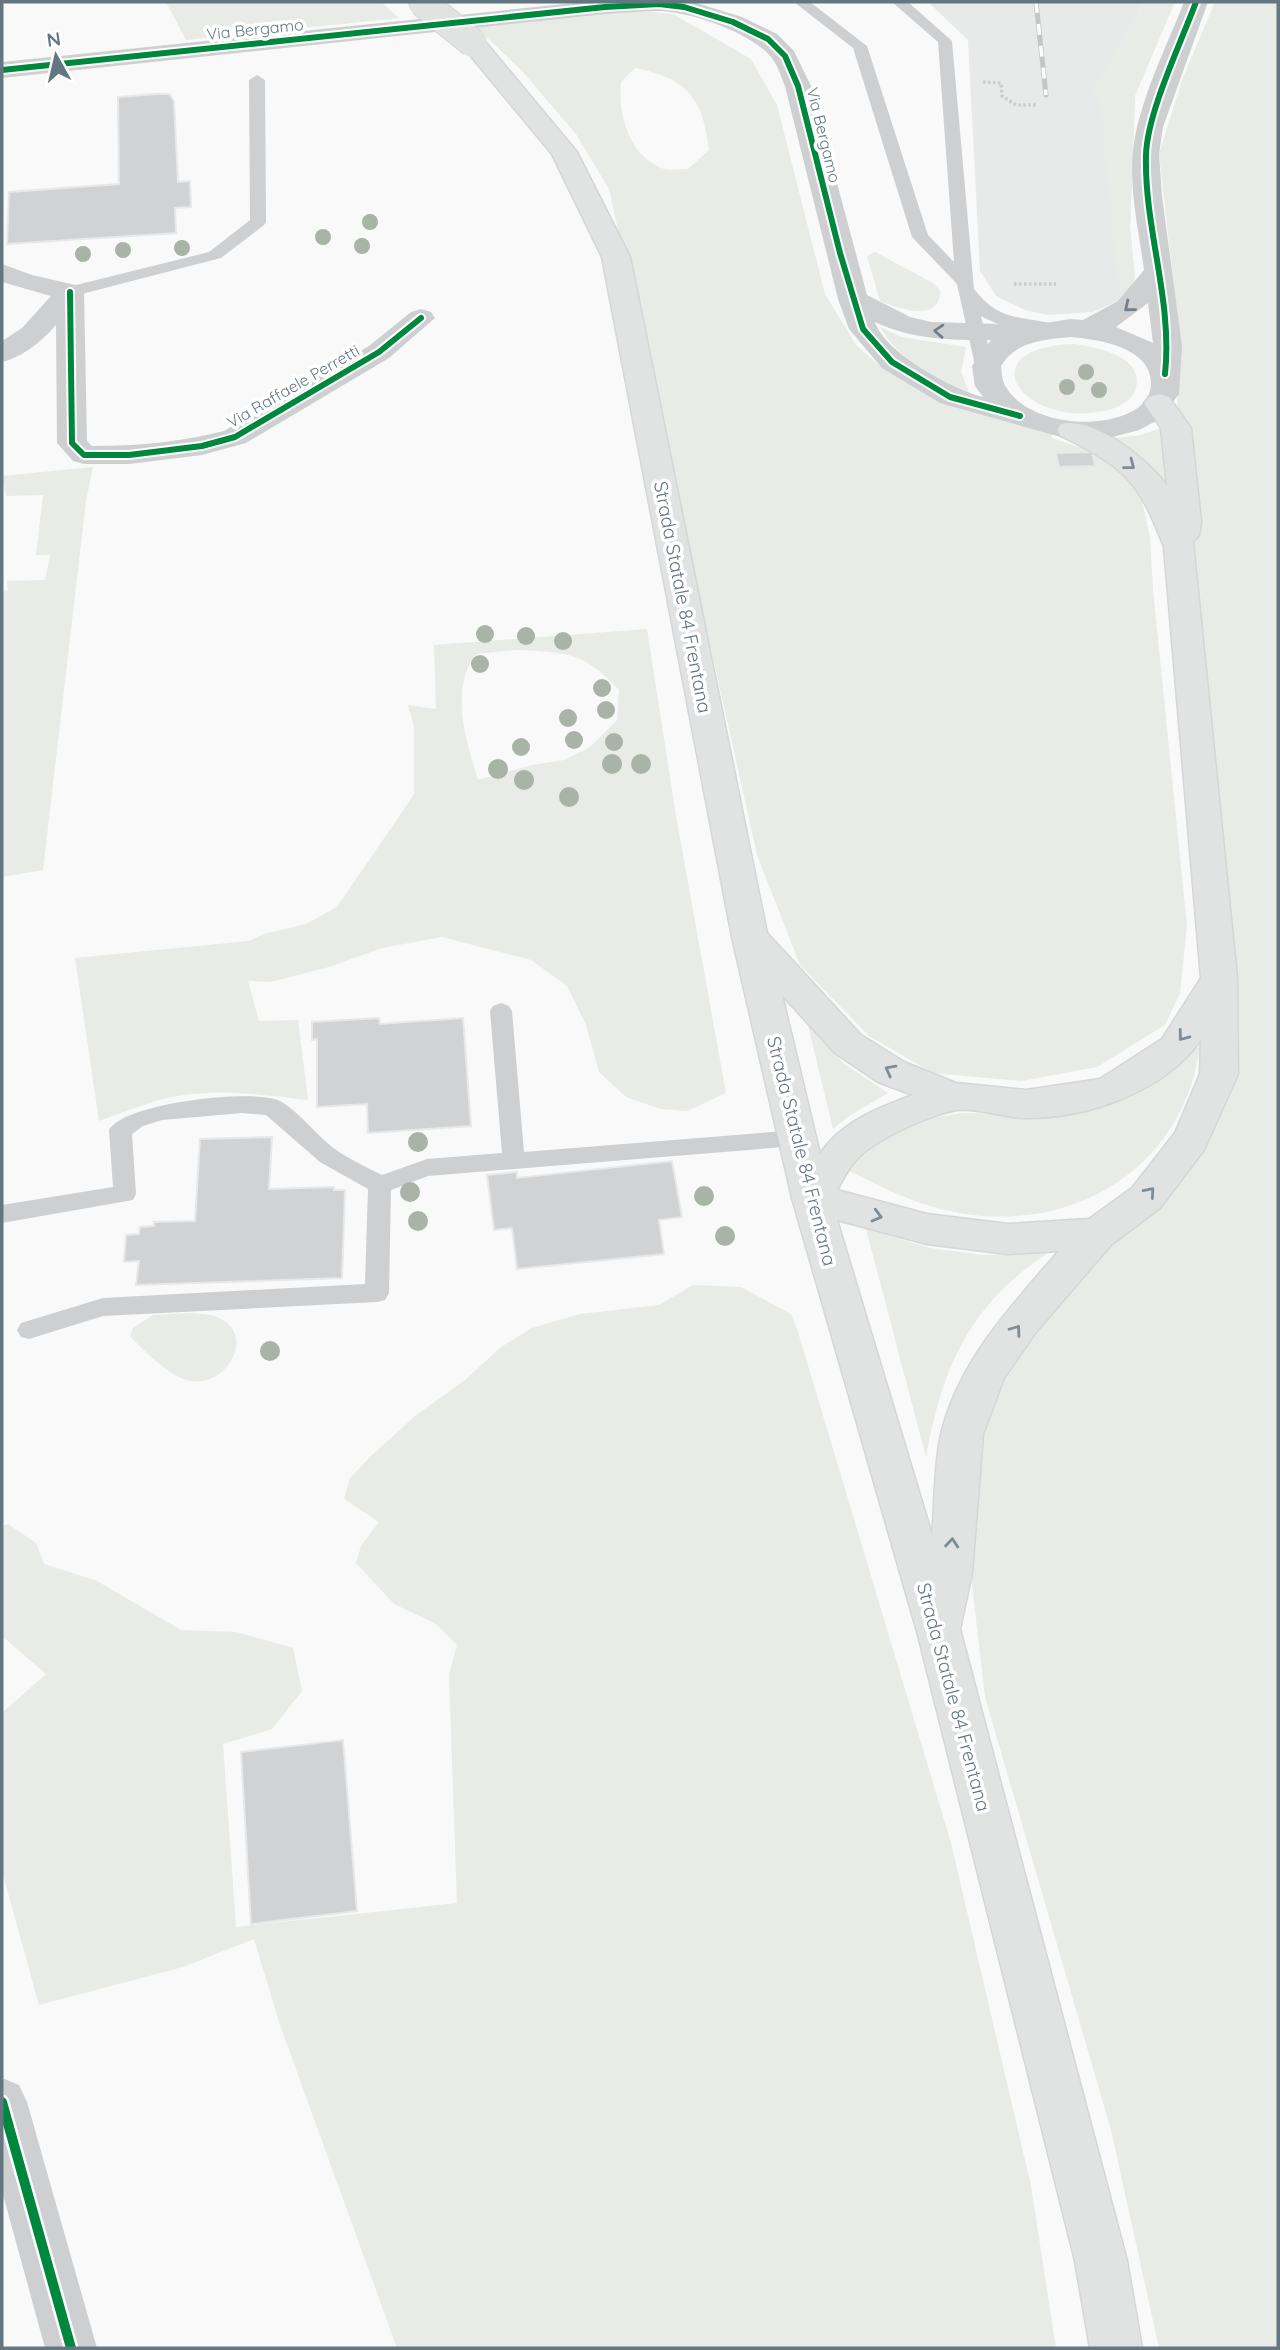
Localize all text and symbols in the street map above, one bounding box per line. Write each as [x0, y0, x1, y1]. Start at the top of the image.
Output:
street label: Via Bergamo [206, 14, 304, 44]
north arrow [21, 21, 91, 91]
text: N [45, 26, 62, 52]
street label: Via Bergamo [803, 85, 845, 185]
one-way arrow [1125, 299, 1137, 312]
one-way arrow [933, 323, 944, 338]
street label: Via Raffaele Perretti [223, 340, 363, 432]
one-way arrow [1123, 457, 1135, 470]
street label: Strada Statale 84 Frentana [649, 479, 717, 715]
one-way arrow [1179, 1028, 1192, 1041]
street label: Strada Statale 84 Frentana [762, 1034, 842, 1268]
one-way arrow [884, 1064, 897, 1078]
one-way arrow [1142, 1187, 1154, 1200]
one-way arrow [870, 1207, 882, 1222]
one-way arrow [1007, 1325, 1020, 1338]
one-way arrow [945, 1537, 960, 1549]
street label: Strada Statale 84 Frentana [912, 1580, 996, 1814]

